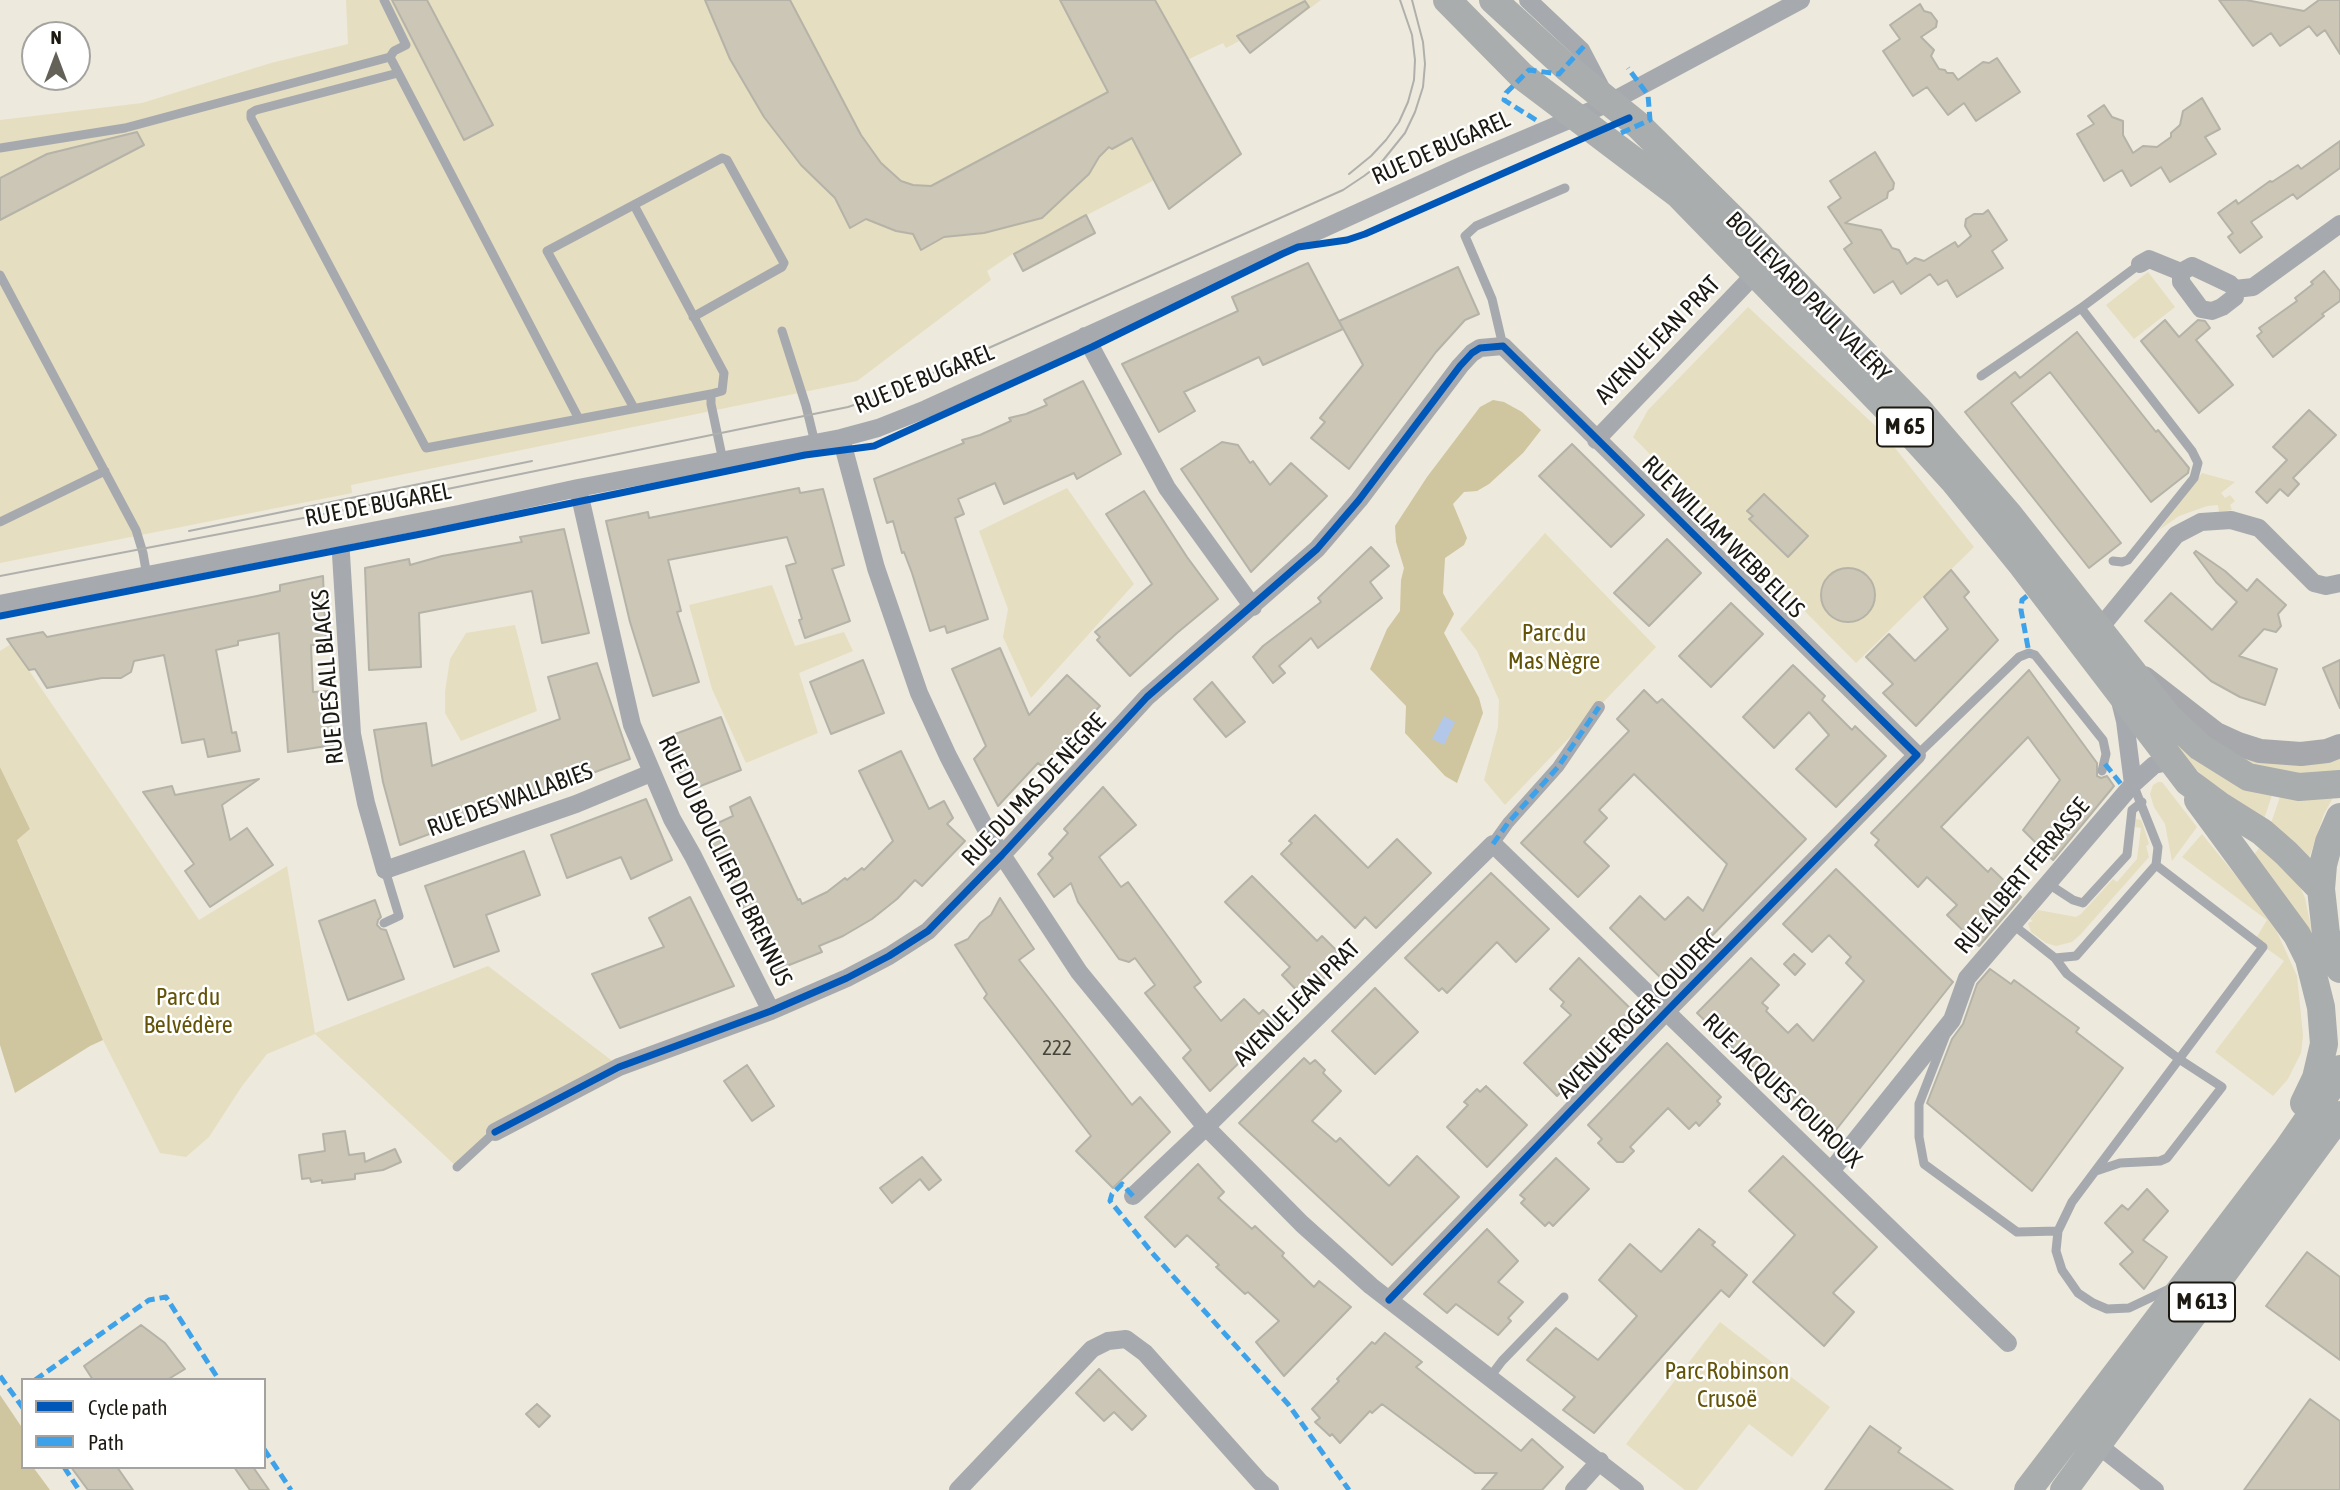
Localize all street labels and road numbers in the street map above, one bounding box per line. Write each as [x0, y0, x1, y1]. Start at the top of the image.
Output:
street label: RUE DE BUGAREL [1367, 105, 1515, 191]
street label: BOULEVARD PAUL VALÉRY [1719, 206, 1897, 388]
street label: AVENUE JEAN PRAT [1590, 270, 1726, 410]
street label: RUE DE BUGAREL [850, 338, 998, 420]
road number: M 65 [1877, 408, 1933, 446]
street label: RUE WILLIAM WEBB ELLIS [1636, 450, 1810, 624]
street label: RUE DE BUGAREL [303, 477, 453, 533]
street label: RUE DES ALL BLACKS [306, 588, 350, 766]
street label: RUE DU MAS DE NÈGRE [956, 708, 1112, 872]
street label: RUE DU BOUCLIER DE BRENNUS [652, 731, 798, 991]
street label: RUE DES WALLABIES [424, 757, 596, 843]
street label: RUE ALBERT FERRASSE [1949, 792, 2095, 960]
street label: AVENUE ROGER COUDERC [1551, 923, 1727, 1105]
street label: AVENUE JEAN PRAT [1228, 934, 1366, 1072]
street label: RUE JACQUES FOUROUX [1697, 1008, 1867, 1174]
road number: M 613 [2169, 1282, 2235, 1322]

